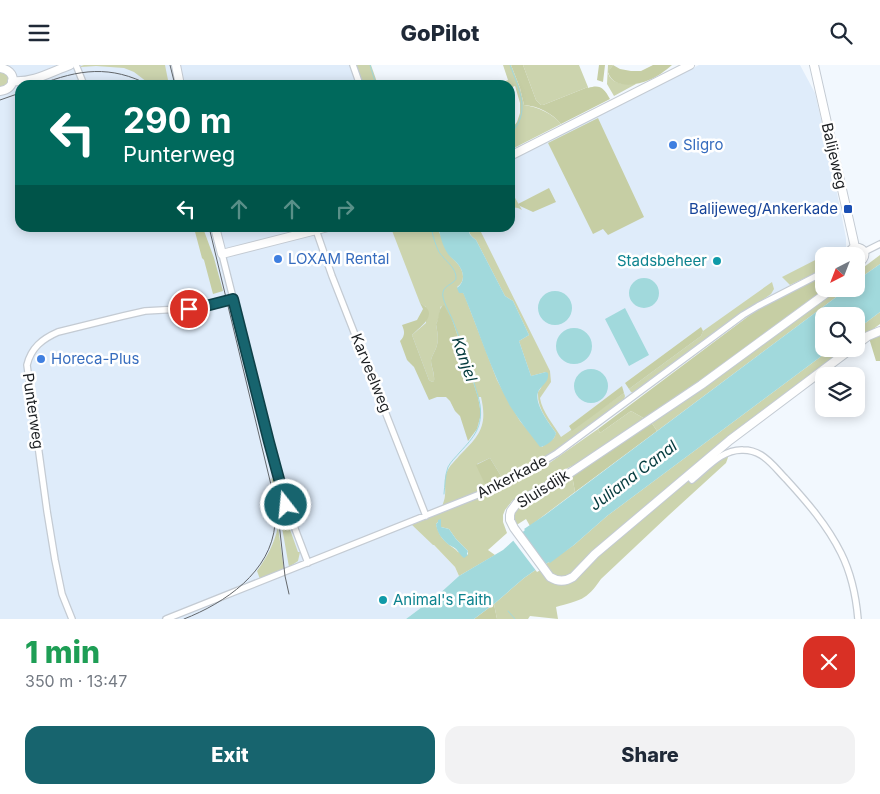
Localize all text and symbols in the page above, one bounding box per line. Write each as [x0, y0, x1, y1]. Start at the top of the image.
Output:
icon: menu [25, 19, 53, 47]
icon: search [827, 19, 855, 47]
text: GoPilot [401, 20, 480, 46]
text: 290 m [123, 99, 232, 141]
icon: left [40, 100, 105, 165]
street label: Balijeweg [818, 121, 851, 191]
place label: Sligro [683, 135, 723, 154]
marker: Sligro [667, 139, 679, 151]
text: Punterweg [123, 141, 235, 167]
icon: left [172, 195, 200, 223]
icon: ahead [225, 195, 253, 223]
icon: ahead [278, 195, 306, 223]
icon: right [331, 195, 359, 223]
place label: Balijeweg/Ankerkade [689, 199, 838, 218]
marker: Balijeweg/Ankerkade [842, 203, 854, 215]
north arrow [815, 247, 865, 297]
map controls [815, 247, 865, 417]
place label: LOXAM Rental [288, 249, 389, 268]
place label: Stadsbeheer [617, 251, 707, 270]
marker: LOXAM Rental [272, 253, 284, 265]
marker: Stadsbeheer [711, 255, 723, 267]
pin [168, 288, 210, 330]
icon: arrive [175, 295, 203, 323]
button: search [815, 307, 865, 357]
street label: Karveelweg [347, 331, 396, 415]
water label: Kanjel [448, 334, 482, 384]
place label: Horeca-Plus [51, 349, 139, 368]
marker: Horeca-Plus [35, 353, 47, 365]
button: layers [815, 367, 865, 417]
street label: Punterweg [19, 372, 48, 450]
water label: Juliana Canal [585, 435, 681, 514]
street label: Ankerkade [473, 451, 550, 502]
street label: Sluisdijk [513, 465, 573, 512]
position arrow [259, 478, 311, 530]
place label: Animal's Faith [393, 590, 492, 609]
marker: Animal's Faith [377, 594, 389, 606]
text: 1 min [25, 634, 100, 670]
button: close [803, 636, 855, 688]
text: 350 m · 13:47 [25, 671, 127, 691]
button: Exit [25, 726, 435, 784]
button: Share [445, 726, 855, 784]

